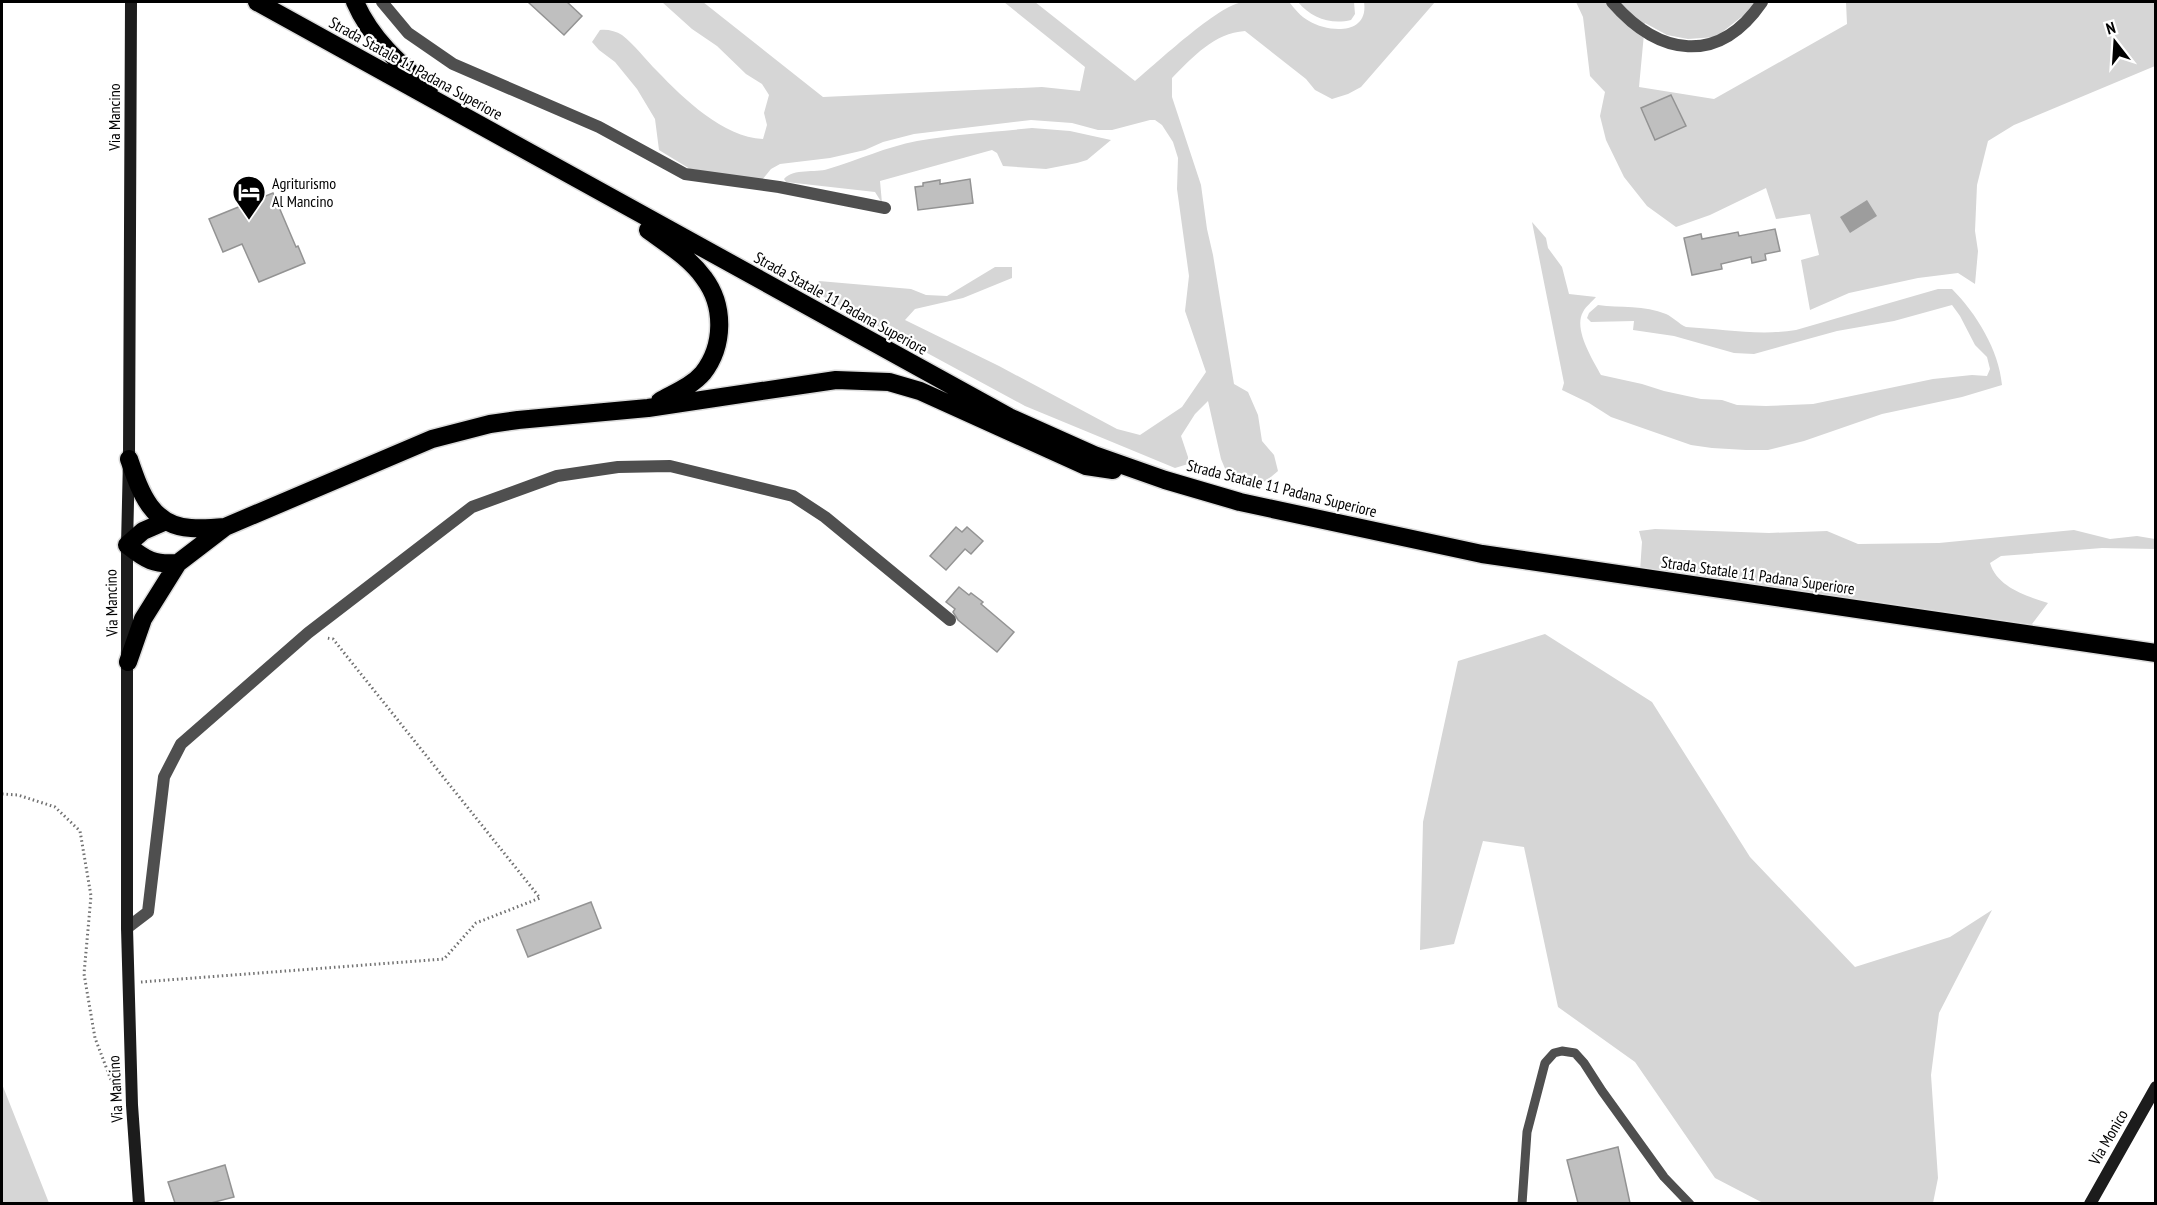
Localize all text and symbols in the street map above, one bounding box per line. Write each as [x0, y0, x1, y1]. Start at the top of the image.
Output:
street label: Strada Statale 11 Padana Superiore [326, 12, 506, 124]
north arrow [2085, 12, 2145, 72]
text: N [2104, 17, 2118, 38]
street label: Via Mancino [104, 83, 124, 152]
place label: Agriturismo Al Mancino [272, 173, 336, 211]
hotel icon: Agriturismo Al Mancino [231, 174, 267, 221]
street label: Strada Statale 11 Padana Superiore [751, 247, 931, 359]
street label: Strada Statale 11 Padana Superiore [1185, 455, 1379, 521]
street label: Strada Statale 11 Padana Superiore [1660, 552, 1856, 598]
street label: Via Mancino [100, 569, 122, 638]
street label: Via Mancino [103, 1055, 127, 1124]
street label: Via Monico [2084, 1106, 2132, 1169]

